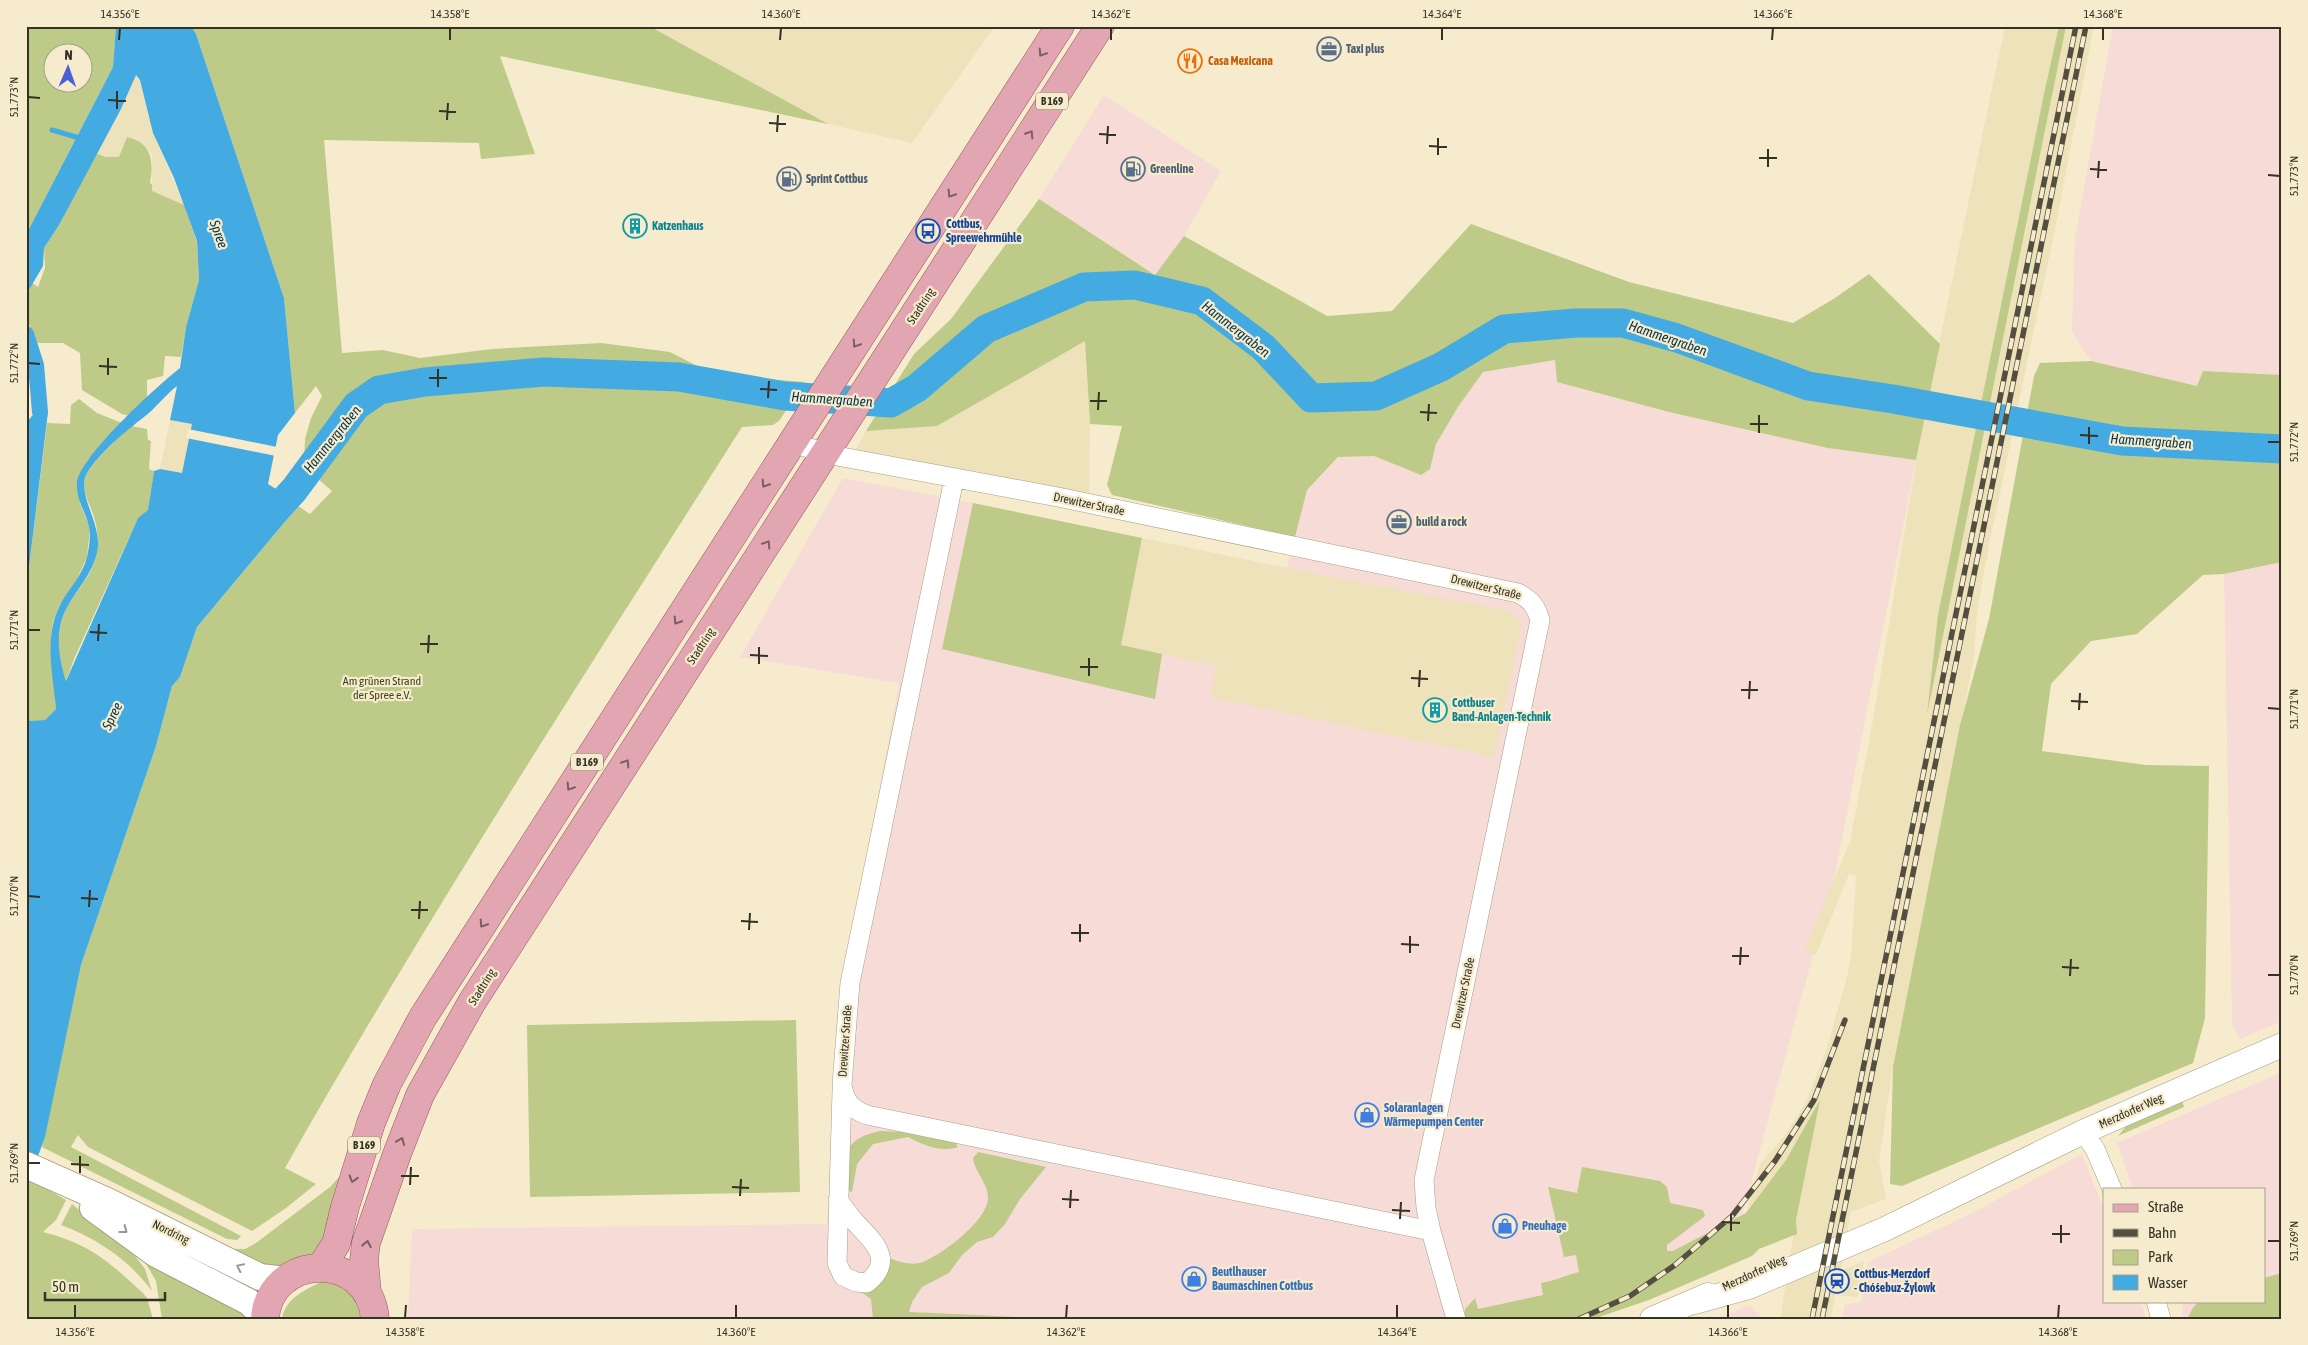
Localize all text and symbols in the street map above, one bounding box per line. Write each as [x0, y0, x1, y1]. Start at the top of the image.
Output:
text: 14.356°E [101, 7, 139, 21]
text: 14.358°E [431, 7, 469, 21]
text: 14.360°E [762, 7, 800, 21]
text: 14.362°E [1092, 7, 1130, 21]
text: 14.364°E [1423, 7, 1461, 21]
text: 14.366°E [1754, 7, 1792, 21]
text: 14.368°E [2084, 7, 2122, 21]
office icon: Taxi plus [1316, 36, 1342, 62]
north arrow [42, 42, 92, 92]
place label: Taxi plus [1346, 42, 1385, 56]
text: N [64, 47, 73, 63]
one-way arrow [1039, 48, 1048, 57]
restaurant icon: Casa Mexicana [1177, 48, 1203, 74]
place label: Casa Mexicana [1208, 54, 1273, 68]
text: 51.773°N [7, 77, 21, 117]
road number: B 169 [1036, 92, 1068, 110]
one-way arrow [1024, 131, 1033, 140]
fuel station icon: Greenline [1120, 156, 1146, 182]
text: 51.773°N [2287, 156, 2301, 196]
place label: Greenline [1150, 162, 1194, 176]
fuel station icon: Sprint Cottbus [776, 166, 802, 192]
place label: Sprint Cottbus [806, 172, 868, 186]
one-way arrow [947, 189, 957, 198]
building icon: Katzenhaus [622, 213, 648, 239]
water label: Spree [206, 217, 231, 250]
place label: Cottbus, Spreewehrmühle [946, 217, 1022, 245]
bus stop icon: Cottbus, Spreewehrmühle [915, 218, 941, 244]
place label: Katzenhaus [652, 219, 704, 233]
street label: Stadtring [904, 285, 938, 327]
water label: Hammergraben [1199, 298, 1273, 361]
water label: Hammergraben [1627, 317, 1709, 359]
one-way arrow [852, 339, 862, 348]
text: 51.772°N [7, 343, 21, 383]
water label: Hammergraben [791, 388, 873, 410]
water label: Hammergraben [300, 402, 364, 476]
text: 51.772°N [2287, 422, 2301, 462]
water label: Hammergraben [2110, 430, 2192, 452]
one-way arrow [761, 479, 771, 488]
street label: Drewitzer Straße [1052, 490, 1126, 518]
office icon: build a rock [1386, 509, 1412, 535]
place label: build a rock [1416, 515, 1467, 529]
one-way arrow [761, 540, 770, 549]
street label: Drewitzer Straße [1449, 571, 1523, 603]
text: 51.771°N [7, 610, 21, 650]
one-way arrow [674, 615, 683, 624]
street label: Stadtring [684, 625, 718, 667]
park label: Am grünen Strand der Spree e.V. [343, 674, 421, 702]
text: 51.771°N [2287, 689, 2301, 729]
place label: Cottbuser Band-Anlagen-Technik [1452, 696, 1552, 724]
building icon: Cottbuser Band-Anlagen-Technik [1422, 697, 1448, 723]
water label: Spree [98, 700, 125, 733]
road number: B 169 [571, 754, 603, 770]
one-way arrow [619, 759, 629, 768]
one-way arrow [567, 782, 577, 791]
text: 51.770°N [7, 876, 21, 916]
one-way arrow [480, 918, 489, 928]
text: 51.770°N [2287, 955, 2301, 995]
street label: Drewitzer Straße [1449, 956, 1477, 1030]
street label: Stadtring [465, 965, 499, 1008]
street label: Drewitzer Straße [835, 1004, 855, 1078]
street label: Merzdorfer Weg [2097, 1090, 2166, 1131]
place label: Solaranlagen Wärmepumpen Center [1383, 1101, 1484, 1129]
shop icon: Solaranlagen Wärmepumpen Center [1354, 1102, 1380, 1128]
road number: B 169 [348, 1136, 380, 1154]
one-way arrow [396, 1138, 406, 1146]
text: 51.769°N [7, 1143, 21, 1183]
one-way arrow [349, 1175, 359, 1183]
legend [2103, 1188, 2266, 1302]
text: Straße [2148, 1198, 2184, 1215]
shop icon: Pneuhage [1492, 1213, 1518, 1239]
street label: Nordring [150, 1217, 192, 1247]
place label: Pneuhage [1522, 1219, 1567, 1233]
text: 51.769°N [2287, 1221, 2301, 1261]
one-way arrow [118, 1224, 128, 1233]
text: Bahn [2148, 1224, 2177, 1241]
one-way arrow [361, 1239, 372, 1248]
text: Park [2148, 1248, 2173, 1265]
street label: Merzdorfer Weg [1720, 1252, 1789, 1294]
one-way arrow [236, 1263, 245, 1273]
place label: Beutlhauser Baumaschinen Cottbus [1212, 1265, 1314, 1293]
shop icon: Beutlhauser Baumaschinen Cottbus [1181, 1266, 1207, 1292]
place label: Cottbus-Merzdorf - Chóśebuz-Žylowk [1854, 1267, 1936, 1295]
station icon: Cottbus-Merzdorf - Chóśebuz-Žylowk [1824, 1268, 1850, 1294]
scale bar [45, 1270, 165, 1302]
text: Wasser [2148, 1274, 2188, 1291]
text: 50 m [52, 1278, 79, 1295]
text: 14.356°E [56, 1325, 94, 1339]
text: 14.358°E [386, 1325, 424, 1339]
text: 14.360°E [717, 1325, 755, 1339]
text: 14.362°E [1047, 1325, 1085, 1339]
text: 14.364°E [1378, 1325, 1416, 1339]
text: 14.366°E [1709, 1325, 1747, 1339]
text: 14.368°E [2039, 1325, 2077, 1339]

